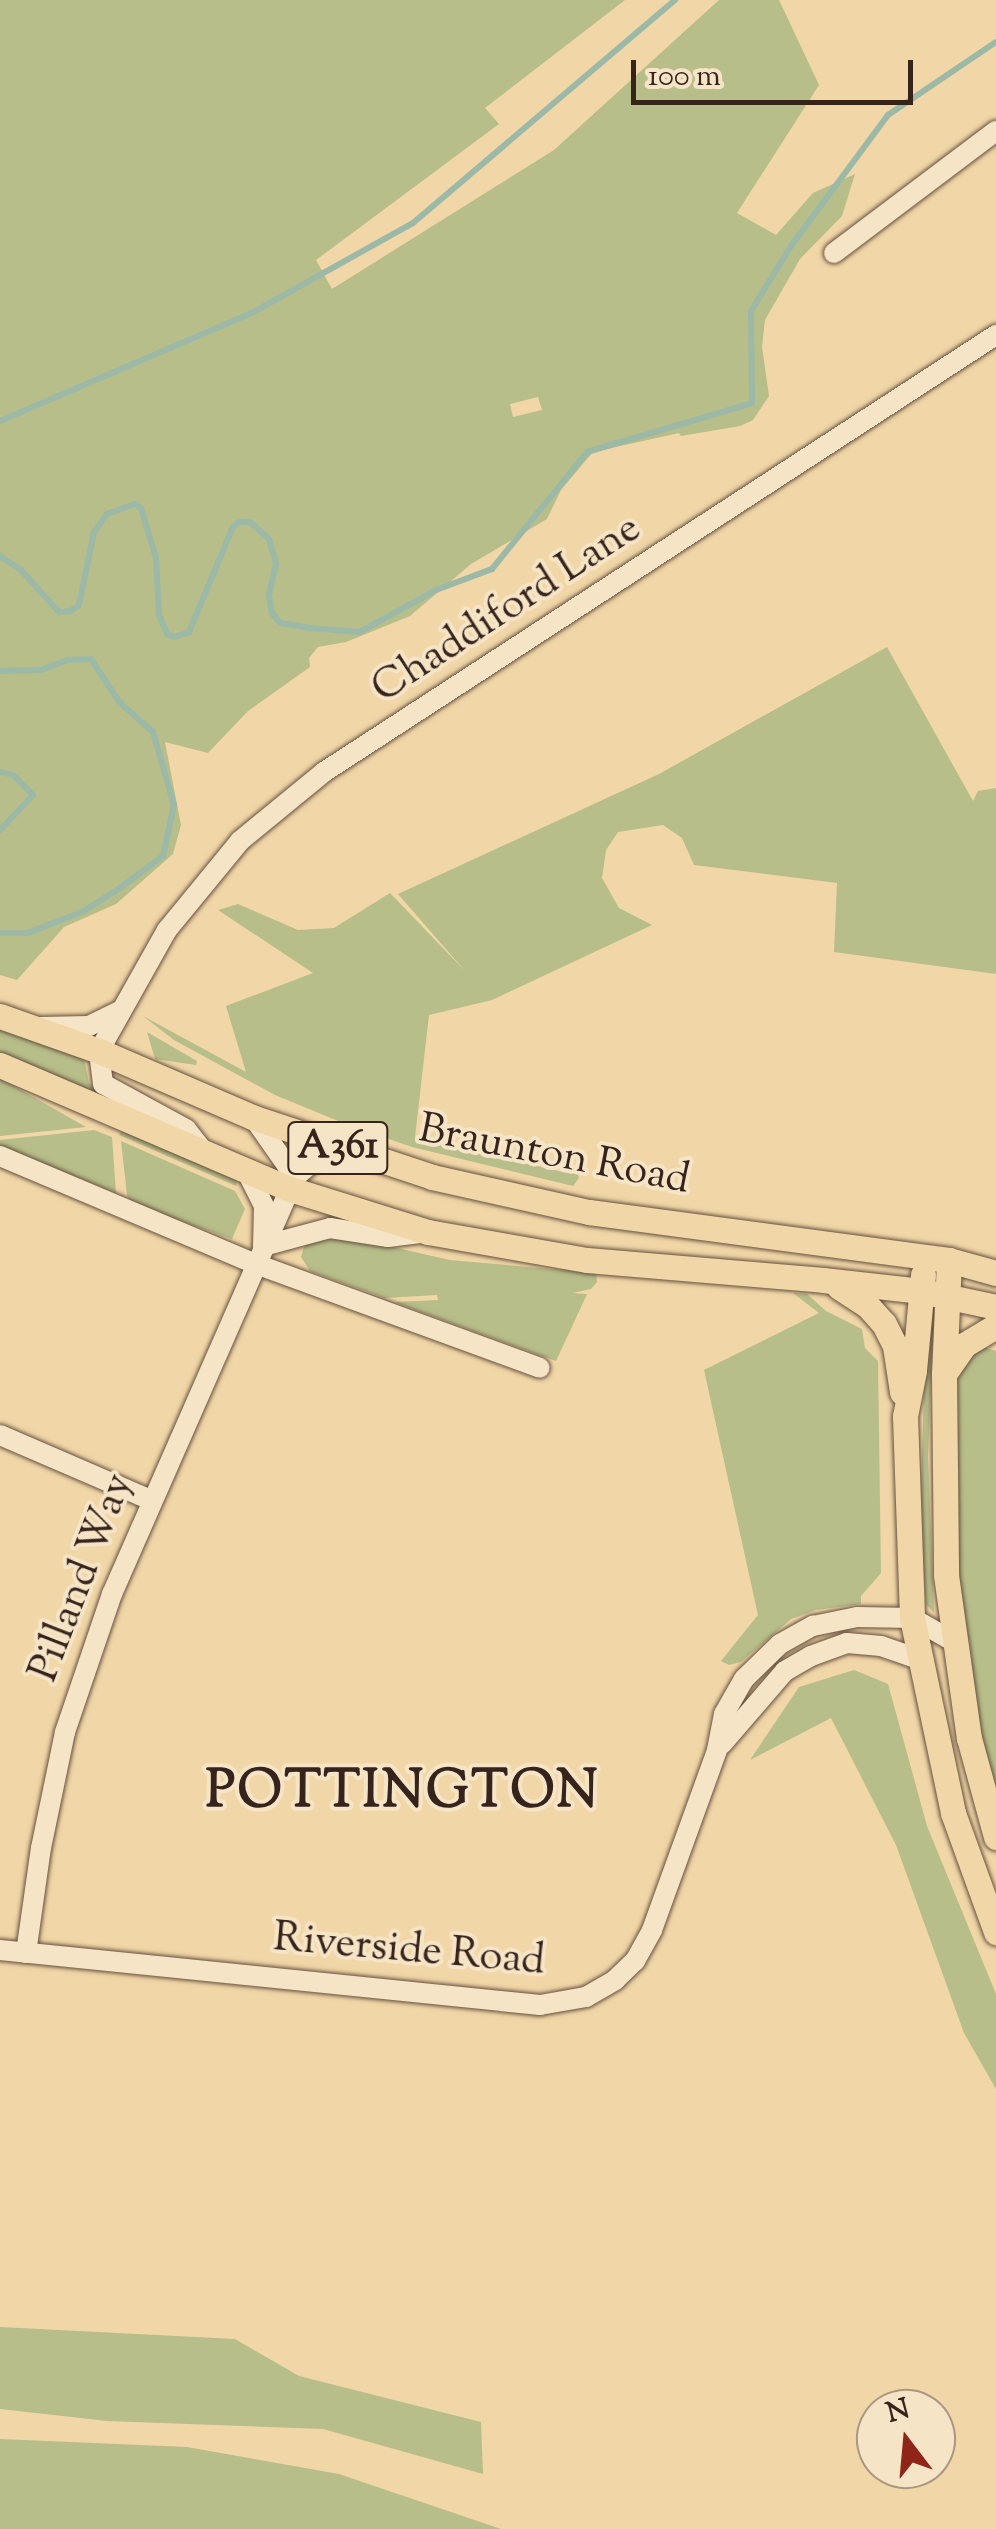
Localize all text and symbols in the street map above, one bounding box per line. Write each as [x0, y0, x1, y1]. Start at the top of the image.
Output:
scale bar [636, 40, 918, 102]
text: 100 m [648, 56, 721, 99]
street label: Chaddiford Lane [363, 504, 651, 716]
street label: Braunton Road [414, 1105, 694, 1207]
road number: A361 [286, 1113, 390, 1183]
street label: Pilland Way [20, 1467, 146, 1689]
district label: POTTINGTON [206, 1763, 600, 1825]
street label: Riverside Road [271, 1914, 547, 1988]
north arrow [856, 2389, 956, 2489]
text: N [882, 2390, 915, 2434]

